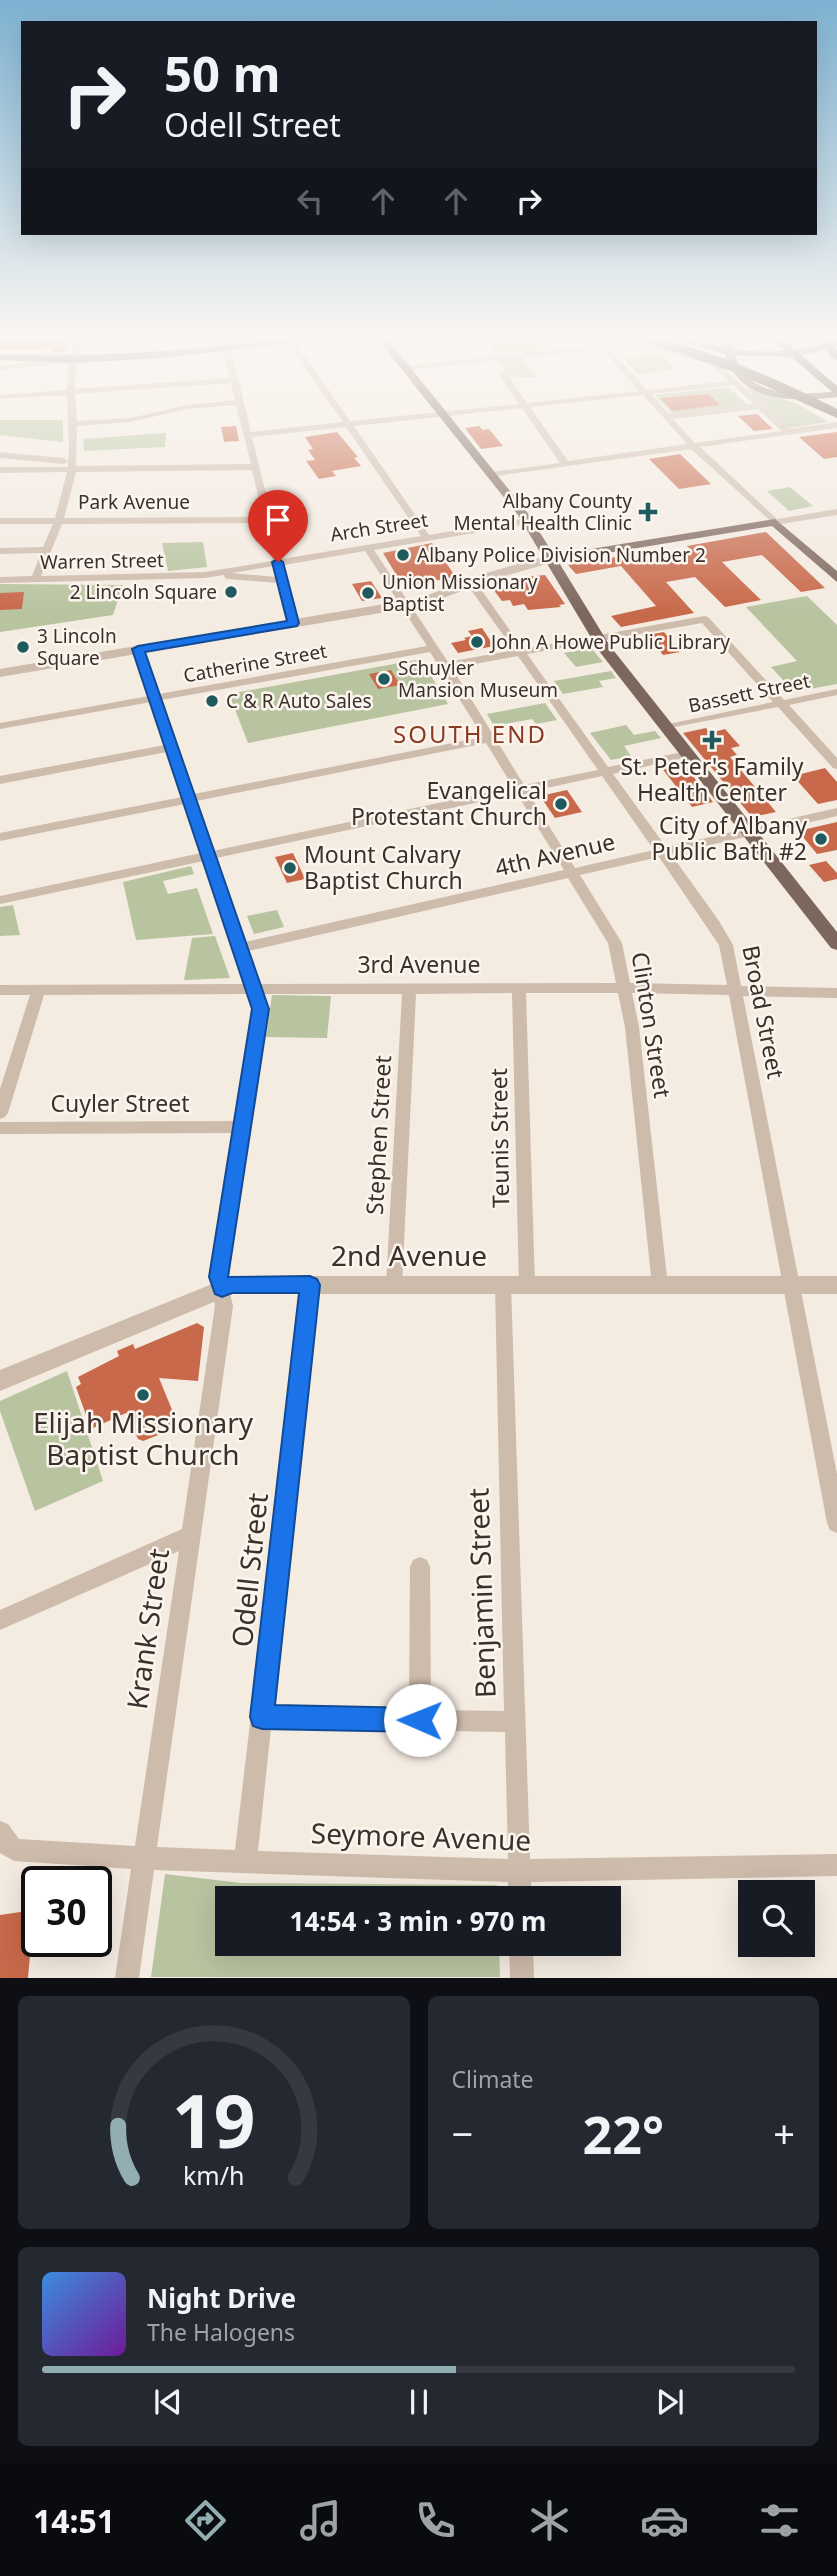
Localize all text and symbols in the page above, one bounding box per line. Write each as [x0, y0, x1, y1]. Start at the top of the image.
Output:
text: 50 m [164, 40, 281, 106]
icon: right [49, 49, 140, 140]
text: Odell Street [164, 103, 341, 146]
icon: left [291, 182, 329, 220]
icon: ahead [364, 182, 402, 220]
icon: ahead [437, 182, 475, 220]
icon: right [510, 182, 548, 220]
place label: Albany County Mental Health Clinic [453, 488, 632, 536]
street label: Park Avenue [78, 489, 190, 515]
pin [248, 490, 308, 562]
icon: arrive [259, 501, 297, 539]
marker: Albany County Mental Health Clinic [638, 502, 658, 522]
street label: Arch Street [328, 506, 430, 548]
place label: Albany Police Division Number 2 [417, 542, 706, 568]
street label: Warren Street [40, 547, 164, 575]
marker: Albany Police Division Number 2 [395, 547, 411, 563]
place label: Union Missionary Baptist [382, 569, 538, 617]
place label: 2 Lincoln Square [70, 579, 217, 605]
marker: 2 Lincoln Square [223, 584, 239, 600]
marker: Union Missionary Baptist [360, 585, 376, 601]
place label: 3 Lincoln Square [37, 623, 117, 671]
place label: John A Howe Public Library [489, 629, 730, 655]
marker: John A Howe Public Library [469, 634, 485, 650]
street label: Catherine Street [181, 638, 329, 688]
marker: 3 Lincoln Square [15, 639, 31, 655]
place label: Schuyler Mansion Museum [398, 655, 558, 703]
street label: Bassett Street [686, 667, 812, 719]
marker: Schuyler Mansion Museum [376, 671, 392, 687]
place label: C & R Auto Sales [226, 688, 372, 714]
marker: C & R Auto Sales [204, 693, 220, 709]
district label: SOUTH END [393, 717, 547, 750]
marker: St. Peter's Family Health Center [702, 730, 722, 750]
place label: St. Peter's Family Health Center [620, 750, 804, 808]
place label: Evangelical Protestant Church [351, 774, 547, 832]
marker: Evangelical Protestant Church [553, 796, 569, 812]
place label: City of Albany Public Bath #2 [651, 809, 807, 867]
street label: 4th Avenue [492, 825, 618, 883]
marker: City of Albany Public Bath #2 [813, 831, 829, 847]
place label: Mount Calvary Baptist Church [304, 838, 463, 896]
marker: Mount Calvary Baptist Church [282, 860, 298, 876]
street label: Broad Street [735, 942, 793, 1081]
street label: 3rd Avenue [357, 948, 481, 980]
street label: Clinton Street [625, 950, 679, 1100]
street label: Stephen Street [358, 1054, 398, 1216]
street label: Teunis Street [482, 1068, 516, 1208]
street label: Cuyler Street [50, 1087, 190, 1119]
street label: 2nd Avenue [331, 1236, 487, 1274]
marker: Elijah Missionary Baptist Church [135, 1387, 151, 1403]
place label: Elijah Missionary Baptist Church [33, 1403, 254, 1473]
street label: Benjamin Street [458, 1487, 504, 1699]
street label: Odell Street [222, 1491, 276, 1649]
street label: Krank Street [117, 1546, 177, 1712]
position arrow [383, 1683, 457, 1757]
street label: Seymore Avenue [310, 1813, 532, 1859]
speed limit sign: 30 [21, 1866, 112, 1957]
map controls [738, 1880, 815, 1957]
button: search [738, 1880, 815, 1957]
text: 14:54 · 3 min · 970 m [290, 1903, 546, 1939]
text: Climate [452, 2063, 534, 2095]
text: 19 [172, 2071, 255, 2170]
text: 22° [582, 2098, 664, 2169]
text: − [452, 2107, 473, 2159]
text: + [773, 2107, 795, 2159]
text: km/h [183, 2158, 245, 2192]
text: Night Drive [147, 2280, 296, 2316]
text: The Halogens [147, 2316, 295, 2348]
icon: previous [149, 2383, 187, 2421]
icon: pause [400, 2383, 438, 2421]
icon: next [651, 2383, 689, 2421]
icon: directions [181, 2496, 230, 2545]
icon: music [296, 2496, 345, 2545]
icon: phone [411, 2496, 460, 2545]
icon: climate [525, 2496, 574, 2545]
icon: car [640, 2496, 689, 2545]
icon: filters [755, 2496, 804, 2545]
text: 14:51 [33, 2499, 115, 2542]

